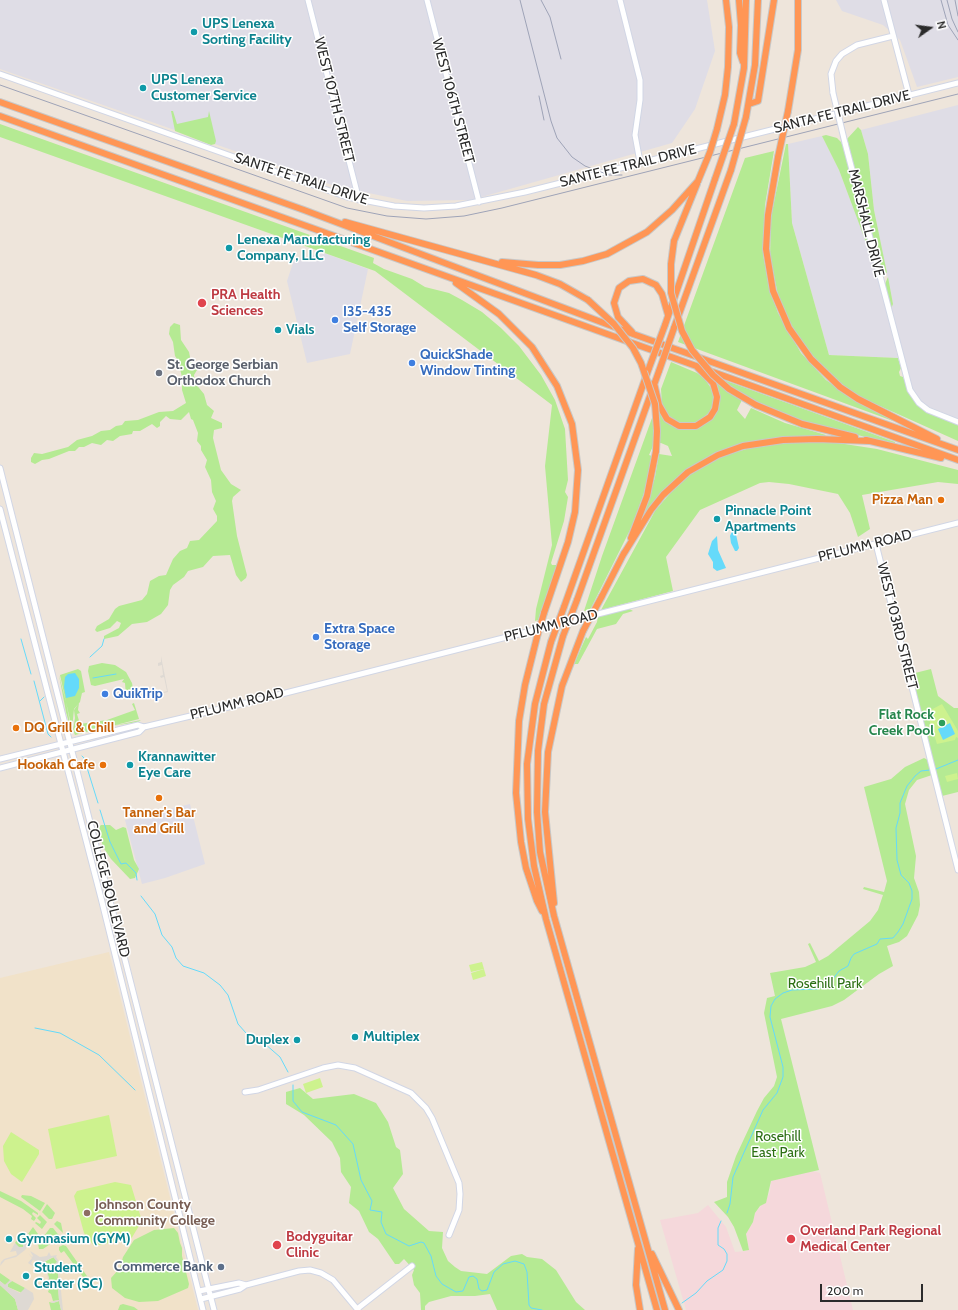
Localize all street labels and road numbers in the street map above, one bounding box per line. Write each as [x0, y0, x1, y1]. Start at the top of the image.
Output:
street label: WEST 107TH STREET [310, 35, 358, 165]
street label: WEST 106TH STREET [428, 36, 478, 166]
street label: SANTA FE TRAIL DRIVE [772, 87, 912, 137]
street label: SANTE FE TRAIL DRIVE [558, 141, 698, 191]
street label: SANTE FE TRAIL DRIVE [232, 149, 370, 209]
street label: MARSHALL DRIVE [844, 167, 888, 279]
street label: PFLUMM ROAD [816, 526, 914, 566]
street label: WEST 103RD STREET [873, 561, 921, 691]
street label: PFLUMM ROAD [502, 606, 600, 646]
street label: PFLUMM ROAD [188, 684, 286, 724]
street label: COLLEGE BOULEVARD [83, 819, 133, 959]

